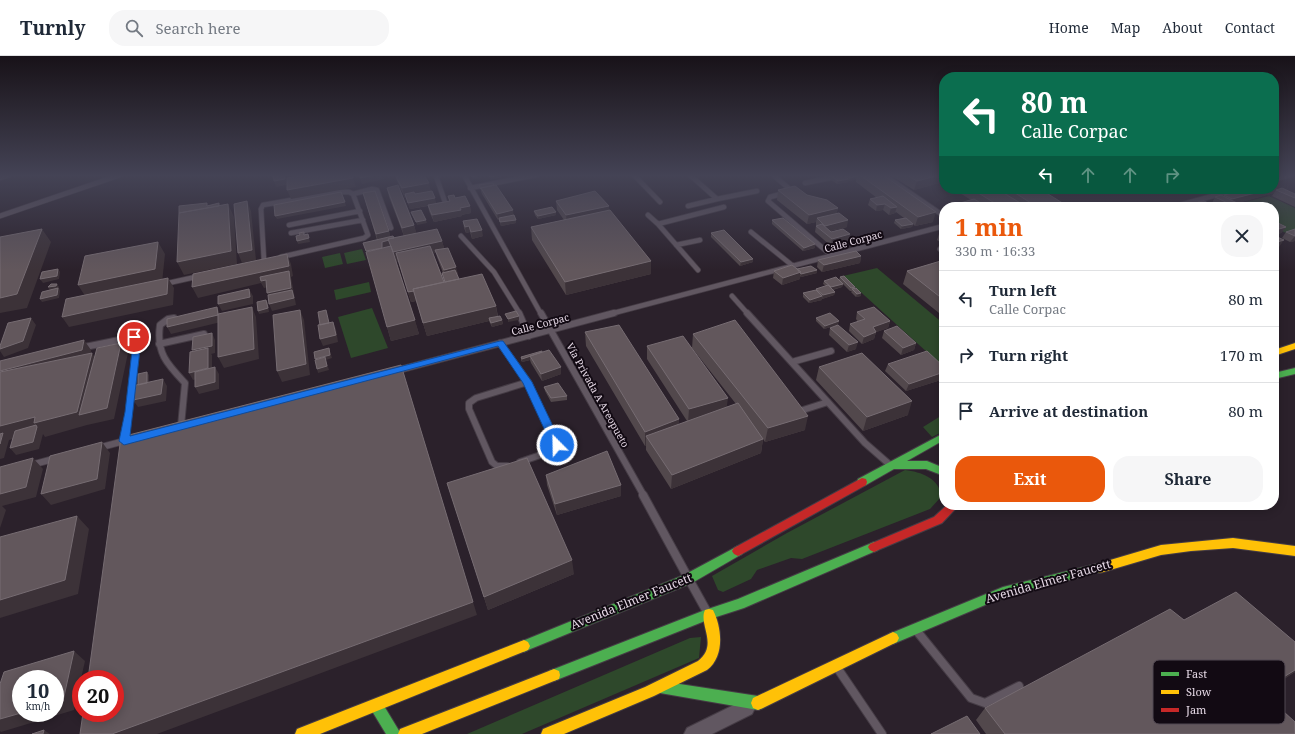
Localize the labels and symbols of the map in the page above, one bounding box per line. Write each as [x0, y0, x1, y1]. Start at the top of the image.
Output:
street label: Calle Corpac [823, 227, 883, 255]
street label: Calle Corpac [510, 310, 570, 338]
pin [117, 320, 151, 354]
street label: Vía Privada A Areopueto [563, 340, 633, 450]
position arrow [536, 424, 578, 466]
street label: Avenida Elmer Faucett [983, 555, 1113, 607]
street label: Avenida Elmer Faucett [568, 569, 694, 633]
legend [1153, 660, 1285, 724]
text: Fast [1186, 666, 1207, 681]
speed limit sign: 20 [72, 670, 124, 722]
text: Slow [1186, 684, 1212, 699]
text: Jam [1185, 702, 1207, 717]

